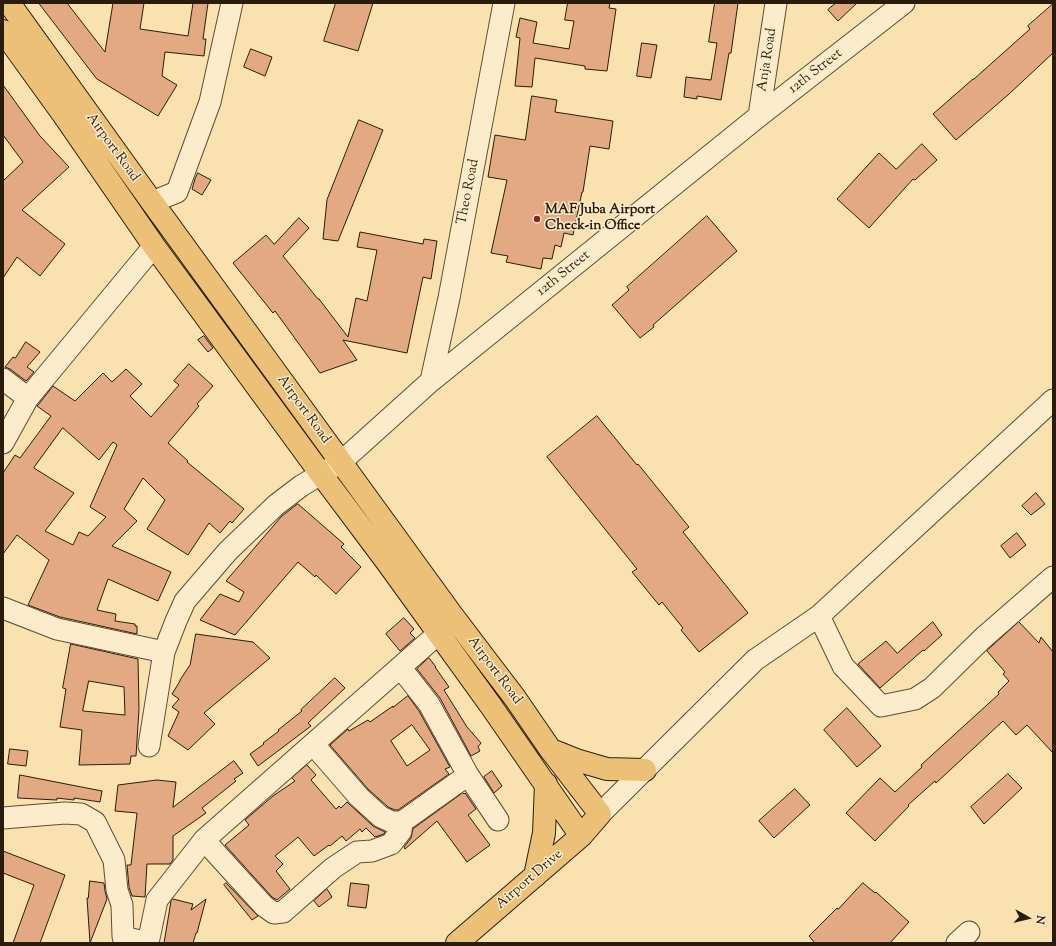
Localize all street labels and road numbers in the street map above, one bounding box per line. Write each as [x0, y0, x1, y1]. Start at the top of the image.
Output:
street label: Anja Road [755, 27, 781, 93]
street label: 12th Street [786, 46, 846, 98]
street label: Airport Road [82, 111, 142, 185]
street label: Theo Road [454, 158, 484, 226]
street label: 12th Street [534, 248, 594, 300]
street label: Airport Road [273, 373, 333, 447]
street label: Airport Road [463, 634, 525, 708]
street label: Airport Drive [493, 847, 567, 913]

